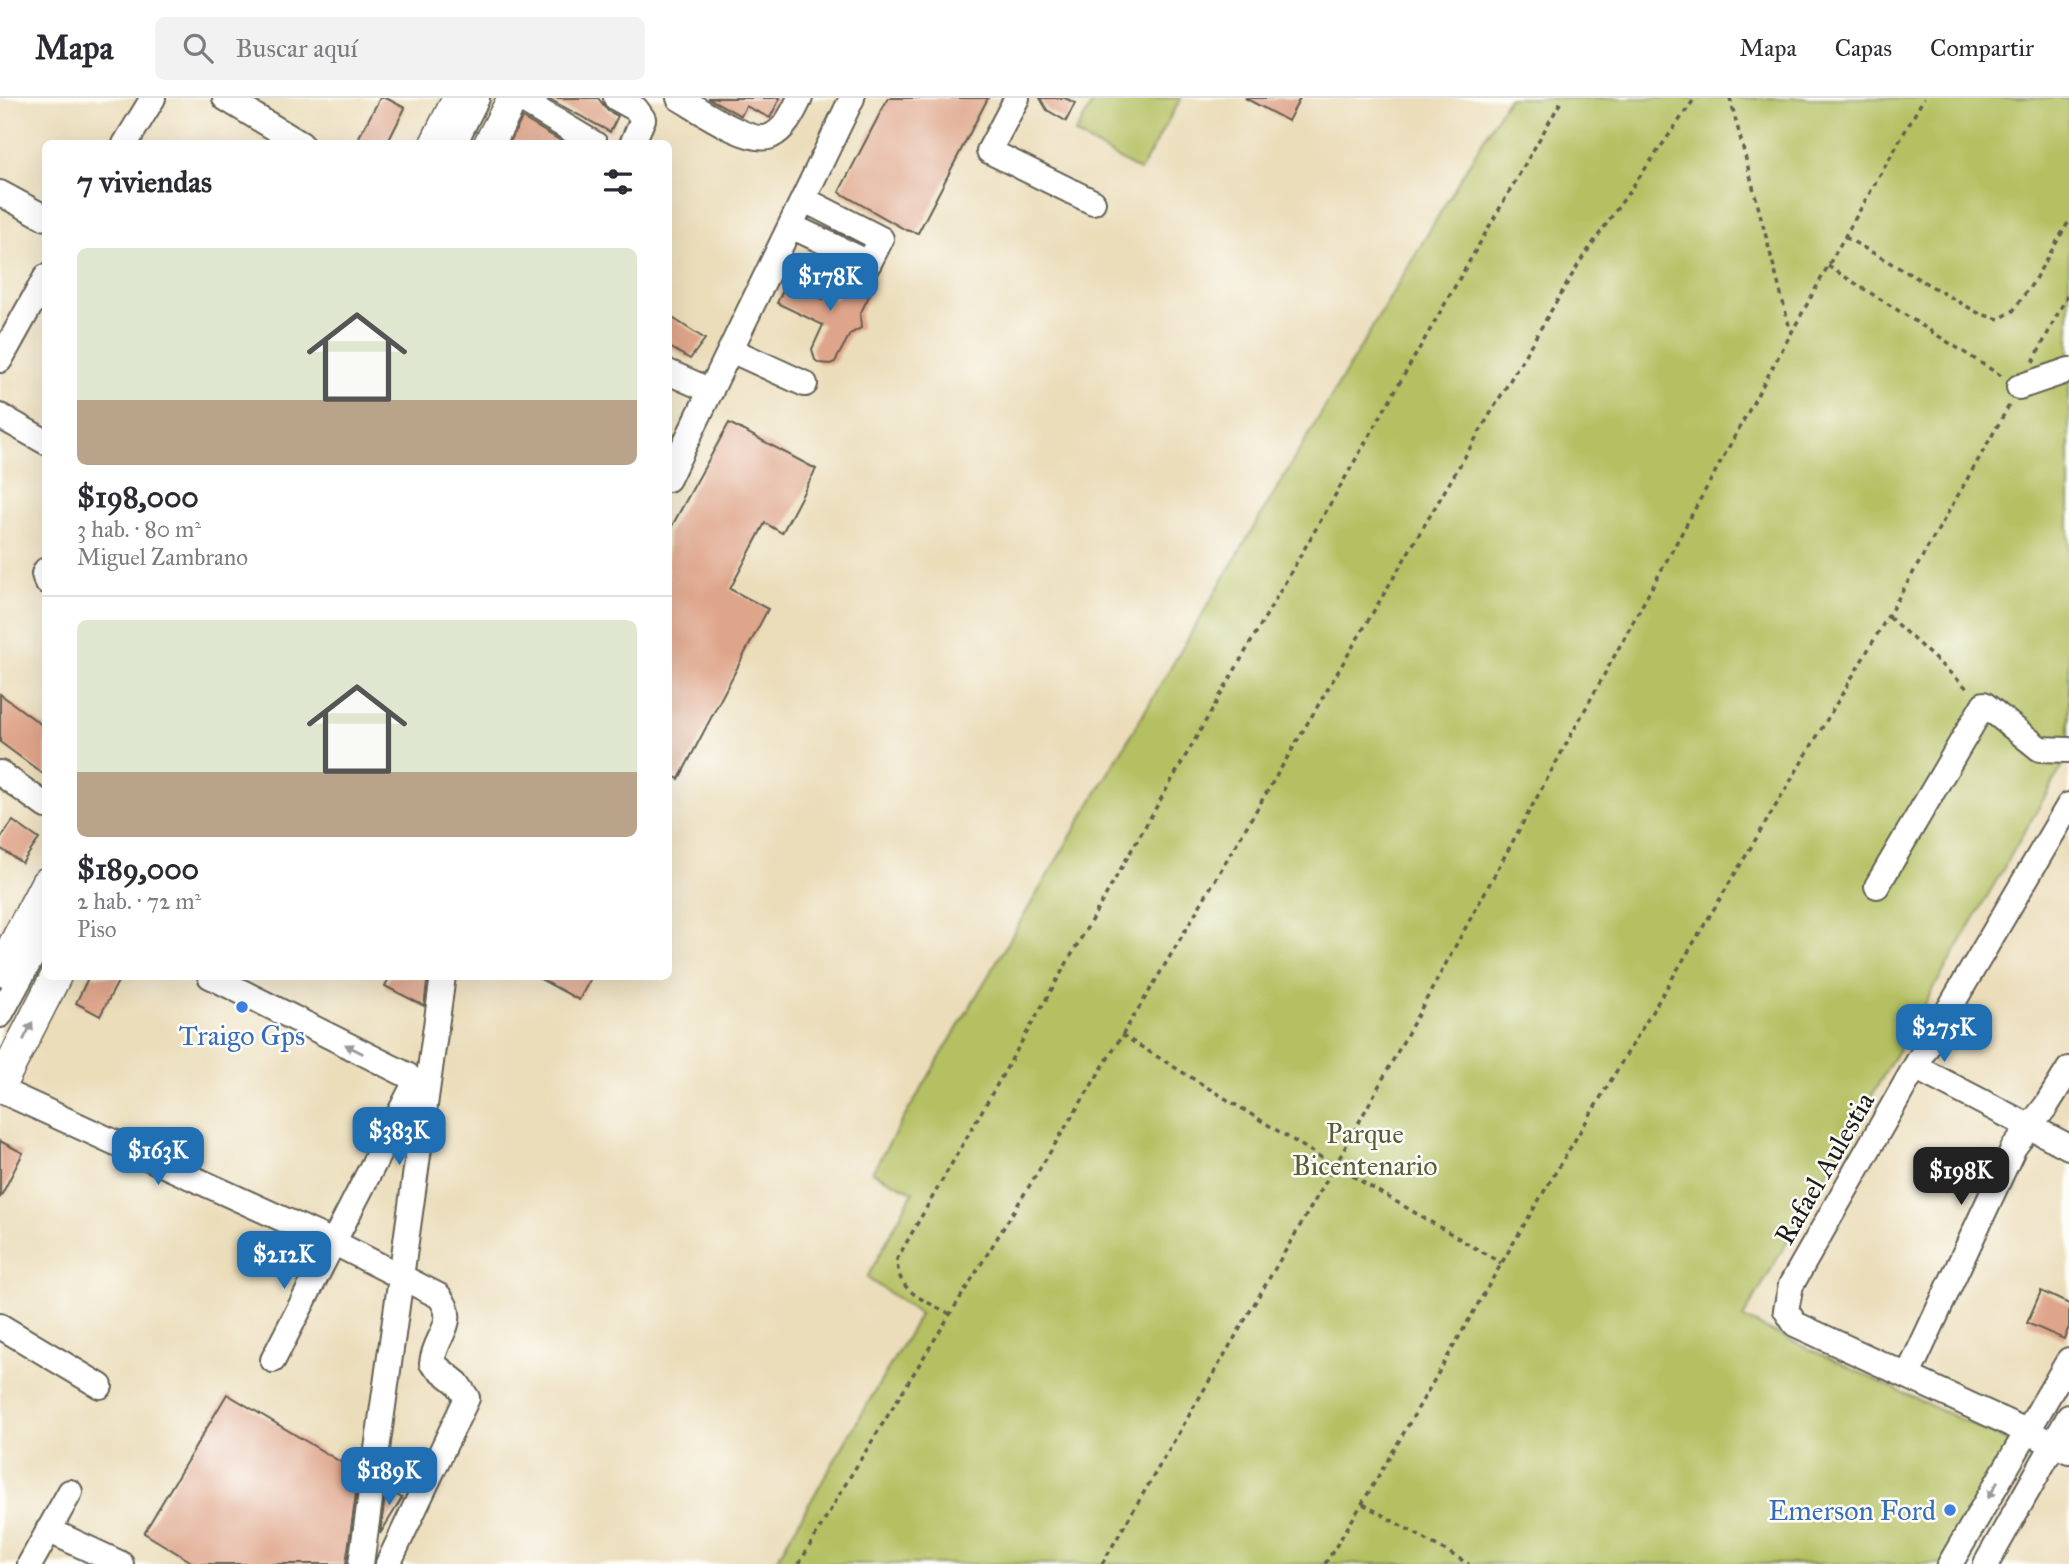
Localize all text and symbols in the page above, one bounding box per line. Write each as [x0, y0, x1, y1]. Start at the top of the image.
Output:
search box [155, 17, 645, 80]
text: Mapa [35, 28, 113, 68]
icon: search [179, 29, 217, 67]
text: Buscar aquí [235, 32, 358, 64]
text: Mapa [1740, 33, 1797, 63]
text: Capas [1835, 33, 1892, 63]
text: Compartir [1930, 33, 2034, 63]
icon: filters [599, 163, 637, 201]
text: 7 viviendas [77, 164, 212, 200]
pin: $178K [781, 254, 879, 313]
text: $178K [798, 262, 862, 290]
icon: home [294, 294, 420, 420]
text: $198,000 [77, 479, 199, 515]
text: 3 hab. · 80 m² [77, 515, 201, 543]
text: Miguel Zambrano [77, 543, 248, 571]
icon: home [294, 666, 420, 792]
text: $189,000 [77, 851, 199, 887]
text: 2 hab. · 72 m² [77, 887, 201, 915]
text: Piso [77, 915, 117, 943]
marker: Traigo Gps [234, 999, 250, 1015]
pin: $275K [1895, 1004, 1993, 1064]
text: $275K [1912, 1013, 1976, 1041]
place label: Traigo Gps [179, 1018, 305, 1053]
one-way arrow [22, 1021, 34, 1041]
one-way arrow [344, 1043, 364, 1054]
street label: Rafael Aulestia [1767, 1086, 1882, 1251]
pin: $383K [350, 1108, 448, 1167]
text: $383K [369, 1116, 429, 1144]
park label: Parque Bicentenario [1292, 1116, 1438, 1183]
pin: $163K [109, 1128, 207, 1187]
text: $163K [128, 1136, 188, 1164]
pin: $198K [1912, 1148, 2010, 1207]
text: $198K [1929, 1156, 1993, 1184]
pin: $212K [235, 1232, 333, 1291]
text: $212K [253, 1240, 315, 1268]
pin: $189K [340, 1448, 438, 1507]
text: $189K [357, 1456, 421, 1484]
one-way arrow [1987, 1481, 1999, 1500]
place label: Emerson Ford [1768, 1493, 1936, 1528]
marker: Emerson Ford [1942, 1502, 1958, 1518]

